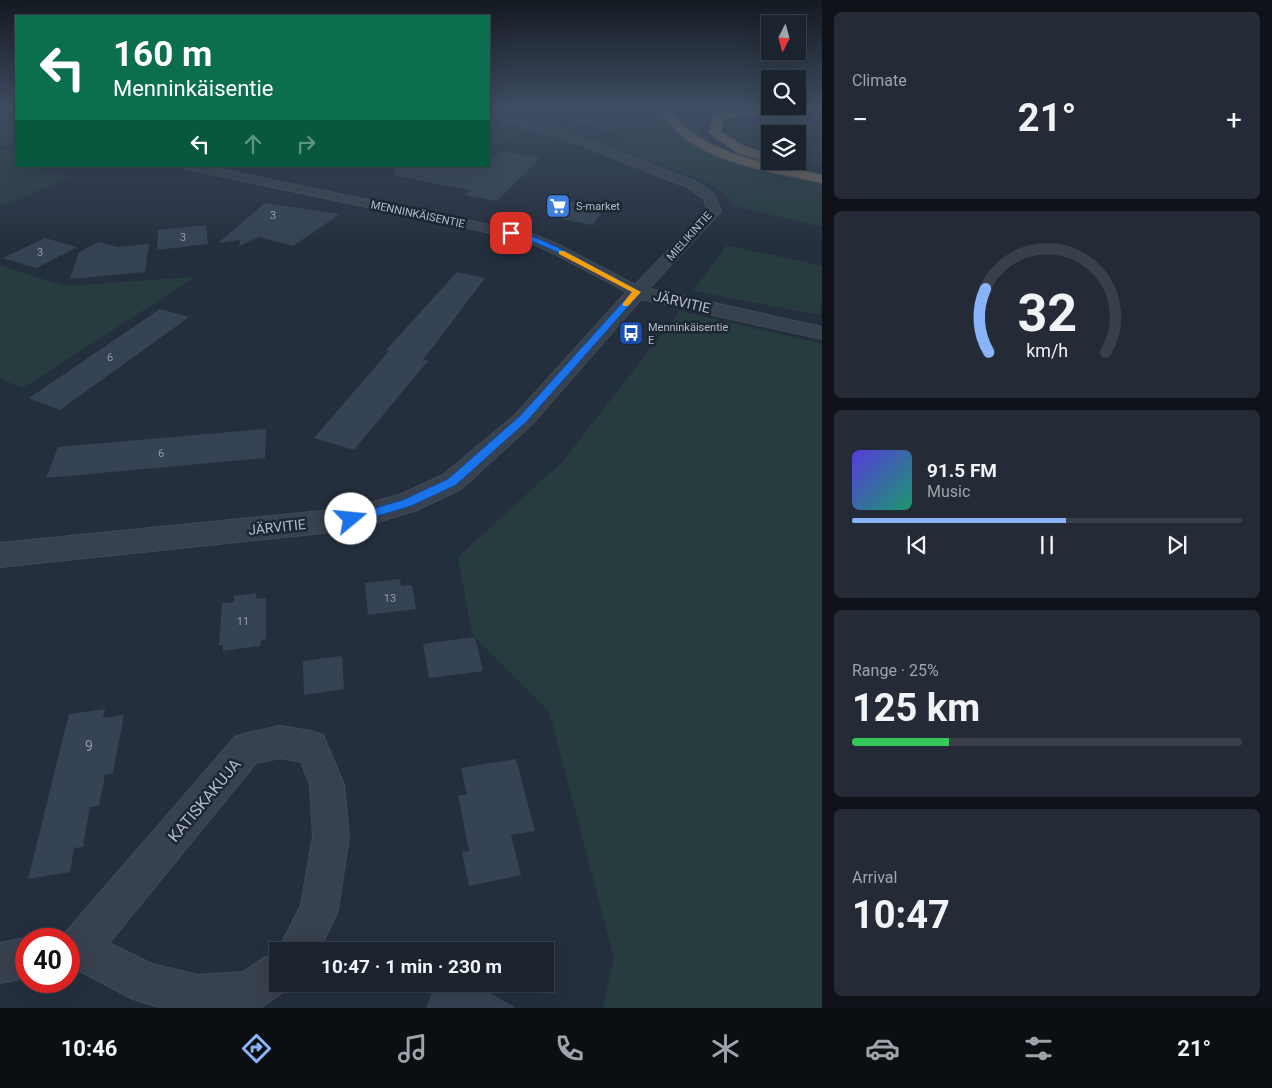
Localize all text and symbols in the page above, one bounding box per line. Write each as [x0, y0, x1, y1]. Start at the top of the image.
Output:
north arrow [761, 15, 806, 60]
map controls [761, 15, 806, 170]
text: 160 m [113, 34, 212, 75]
icon: left [30, 35, 95, 100]
button: search [761, 70, 806, 115]
text: Climate [852, 71, 907, 90]
text: Menninkäisentie [113, 76, 274, 101]
text: 21° [1018, 96, 1076, 140]
text: − [852, 103, 868, 136]
text: + [1226, 103, 1242, 136]
button: layers [761, 125, 806, 170]
icon: left [186, 130, 214, 158]
icon: ahead [239, 130, 267, 158]
icon: right [292, 130, 320, 158]
supermarket icon: S-market [545, 193, 571, 219]
street label: MENNINKÄISENTIE [370, 198, 466, 231]
place label: S-market [576, 200, 620, 213]
house number: 3 [270, 209, 276, 222]
street label: MIELIKINTIE [664, 209, 715, 263]
pin [490, 212, 532, 254]
icon: arrive [497, 219, 525, 247]
house number: 3 [180, 231, 186, 244]
house number: 3 [37, 246, 43, 259]
text: 32 [1017, 283, 1077, 344]
street label: JÄRVITIE [652, 288, 712, 316]
bus stop icon: Menninkäisentie E [618, 320, 644, 346]
place label: Menninkäisentie E [648, 321, 728, 347]
text: km/h [1026, 340, 1068, 361]
house number: 6 [107, 351, 113, 364]
house number: 6 [158, 447, 164, 460]
text: 91.5 FM [927, 459, 997, 482]
text: Music [927, 482, 970, 501]
position arrow [324, 492, 376, 544]
street label: JÄRVITIE [247, 516, 307, 538]
icon: previous [903, 531, 931, 559]
icon: pause [1033, 531, 1061, 559]
icon: next [1163, 531, 1191, 559]
house number: 13 [384, 592, 396, 605]
house number: 11 [237, 615, 249, 628]
text: Range · 25% [852, 661, 939, 680]
text: 125 km [852, 686, 980, 730]
house number: 9 [85, 738, 93, 754]
street label: KATISKAKUJA [164, 754, 245, 846]
text: Arrival [852, 868, 897, 887]
text: 10:47 [852, 893, 950, 937]
speed limit sign: 40 [15, 928, 80, 993]
text: 10:47 · 1 min · 230 m [321, 955, 502, 978]
icon: directions [239, 1031, 274, 1066]
icon: music [395, 1031, 430, 1066]
icon: phone [552, 1031, 587, 1066]
icon: climate [708, 1031, 743, 1066]
icon: car [865, 1031, 900, 1066]
icon: filters [1021, 1031, 1056, 1066]
text: 10:46 [61, 1036, 117, 1061]
text: 21° [1177, 1036, 1211, 1061]

